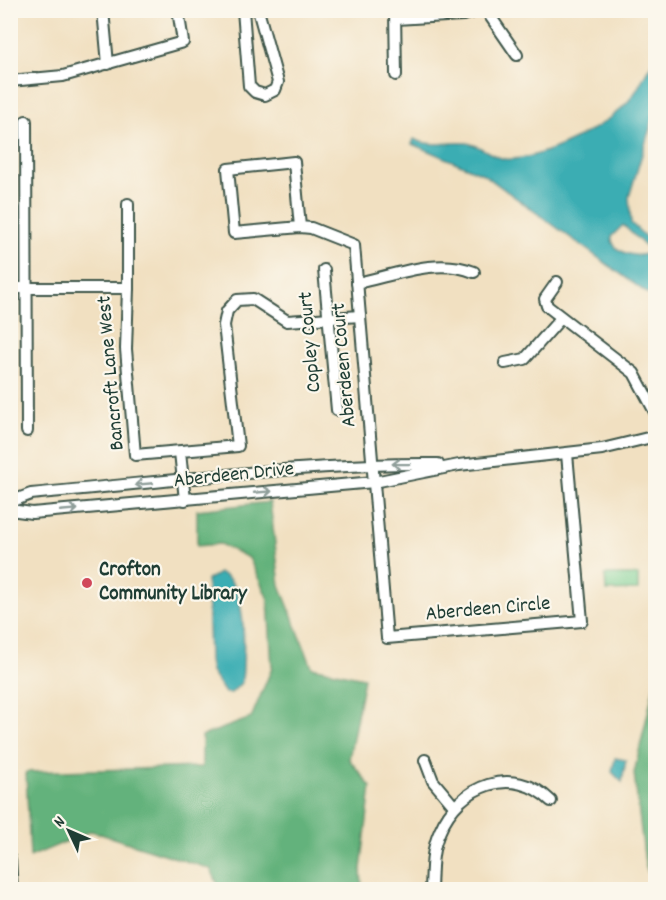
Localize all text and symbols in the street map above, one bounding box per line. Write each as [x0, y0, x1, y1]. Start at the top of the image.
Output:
street label: Copley Court [292, 290, 330, 394]
street label: Bancroft Lane West [90, 294, 134, 452]
street label: Aberdeen Court [325, 301, 365, 428]
street label: Aberdeen Drive [172, 455, 296, 497]
one-way arrow [391, 458, 411, 470]
one-way arrow [134, 479, 154, 490]
one-way arrow [252, 486, 272, 497]
one-way arrow [58, 504, 78, 515]
place label: Crofton Community Library [99, 556, 248, 610]
marker: Crofton Community Library [80, 576, 94, 590]
street label: Aberdeen Circle [424, 590, 552, 630]
north arrow [39, 801, 99, 861]
text: N [49, 811, 71, 833]

